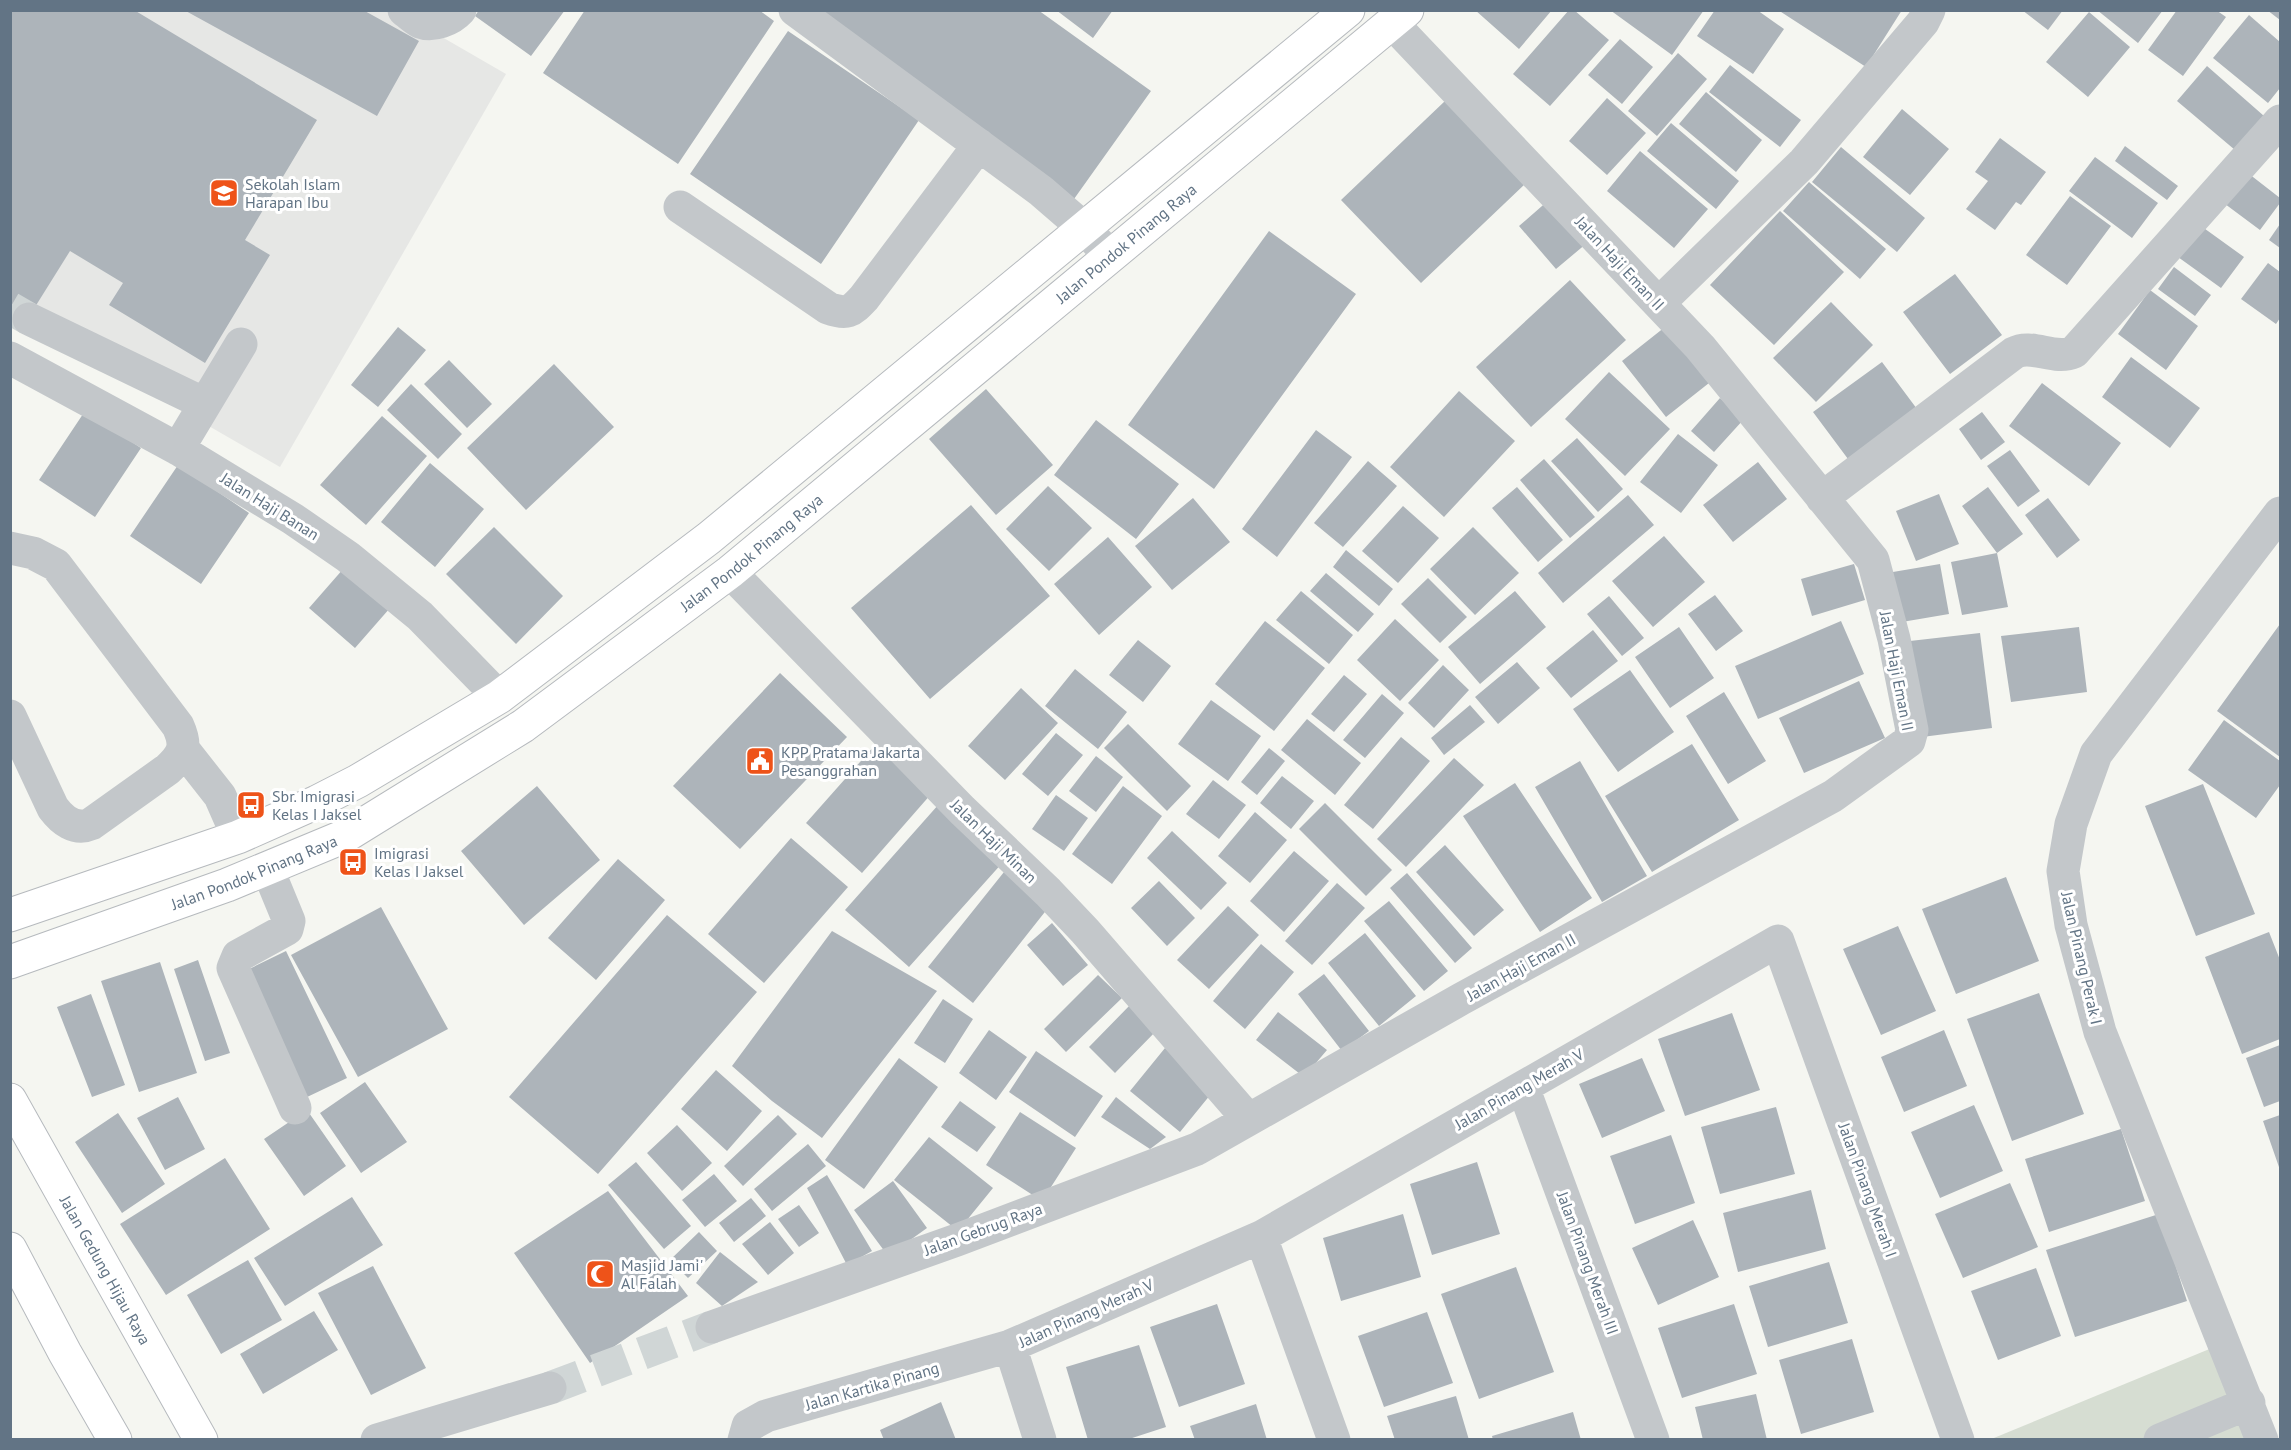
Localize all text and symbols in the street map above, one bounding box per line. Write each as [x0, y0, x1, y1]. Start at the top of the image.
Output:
place label: Sekolah Islam Harapan Ibu [245, 174, 340, 212]
school or university icon: Sekolah Islam Harapan Ibu [208, 177, 240, 209]
street label: Jalan Pondok Pinang Raya [1051, 179, 1201, 308]
street label: Jalan Haji Eman II [1571, 211, 1669, 314]
street label: Jalan Haji Banan [216, 467, 323, 544]
street label: Jalan Pondok Pinang Raya [675, 489, 827, 616]
street label: Jalan Haji Eman II [1875, 608, 1918, 733]
place label: KPP Pratama Jakarta Pesanggrahan [781, 742, 920, 780]
public building icon: KPP Pratama Jakarta Pesanggrahan [744, 745, 776, 777]
place label: Sbr. Imigrasi Kelas I Jaksel [272, 786, 362, 824]
bus stop icon: Sbr. Imigrasi Kelas I Jaksel [235, 789, 267, 821]
street label: Jalan Haji Minan [946, 794, 1041, 887]
street label: Jalan Pondok Pinang Raya [167, 830, 340, 914]
place label: Imigrasi Kelas I Jaksel [374, 843, 464, 881]
bus stop icon: Imigrasi Kelas I Jaksel [337, 846, 369, 878]
street label: Jalan Pinang Perak I [2057, 889, 2107, 1026]
street label: Jalan Haji Eman II [1462, 929, 1579, 1006]
street label: Jalan Pinang Merah V [1450, 1043, 1588, 1135]
street label: Jalan Pinang Merah I [1834, 1119, 1902, 1260]
street label: Jalan Pinang Merah III [1552, 1188, 1623, 1337]
street label: Jalan Gedung Hijau Raya [55, 1191, 155, 1348]
street label: Jalan Gebrug Raya [920, 1198, 1045, 1260]
place label: Masjid Jami' Al Falah [621, 1255, 703, 1293]
mosque icon: Masjid Jami' Al Falah [584, 1258, 616, 1290]
street label: Jalan Pinang Merah V [1015, 1274, 1157, 1352]
street label: Jalan Kartika Pinang [802, 1357, 941, 1415]

